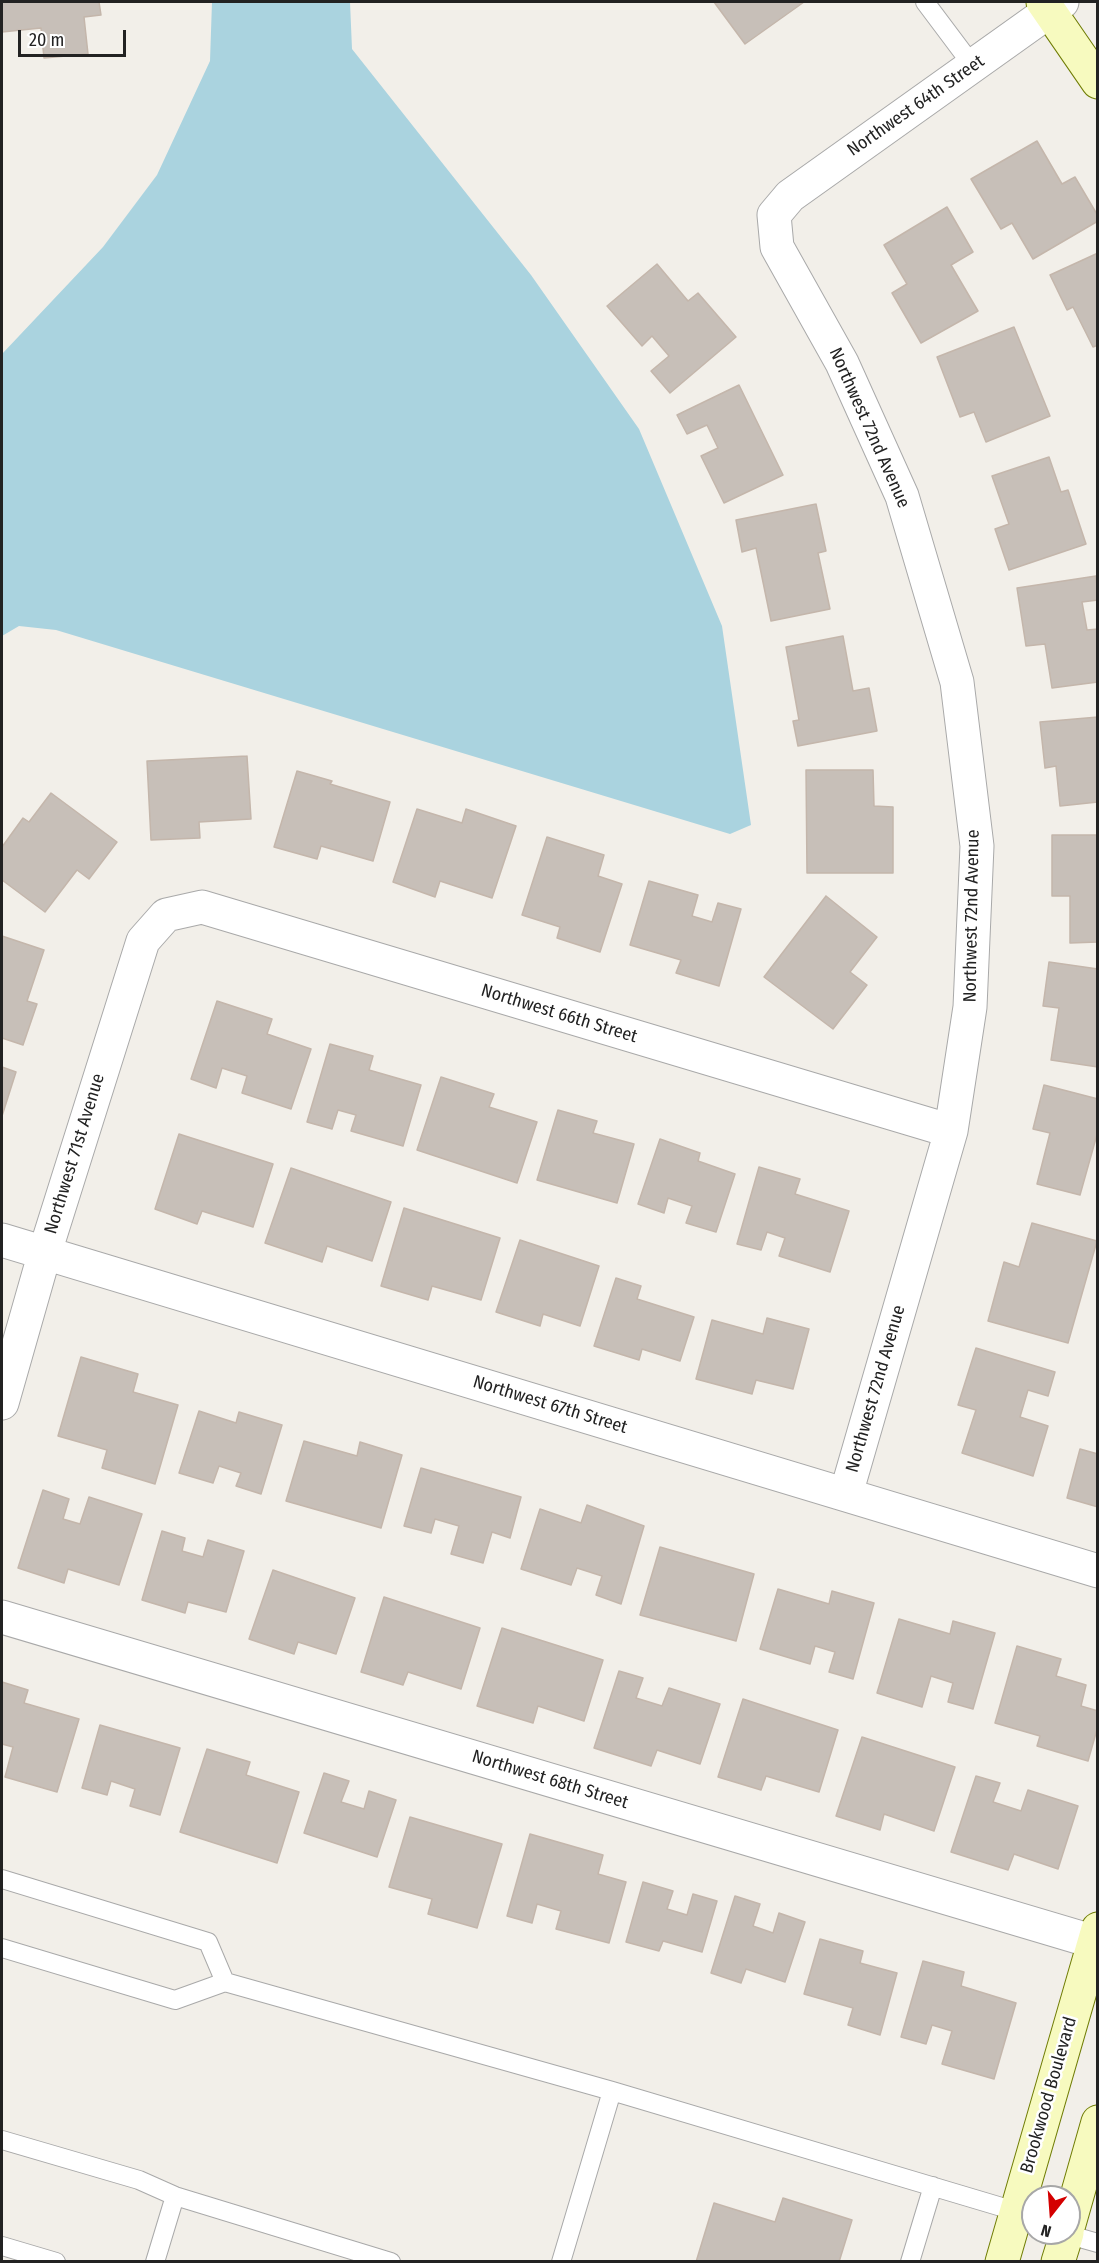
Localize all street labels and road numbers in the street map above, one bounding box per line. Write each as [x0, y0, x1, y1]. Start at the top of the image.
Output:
street label: Northwest 64th Street [843, 51, 989, 161]
street label: Northwest 72nd Avenue [824, 345, 914, 511]
street label: Northwest 72nd Avenue [960, 829, 984, 1003]
street label: Northwest 66th Street [478, 980, 640, 1048]
street label: Northwest 71st Avenue [40, 1071, 110, 1237]
street label: Northwest 72nd Avenue [842, 1303, 910, 1475]
street label: Northwest 67th Street [470, 1371, 630, 1439]
street label: Northwest 68th Street [469, 1746, 631, 1814]
street label: Brookwood Boulevard [1016, 2014, 1082, 2176]

